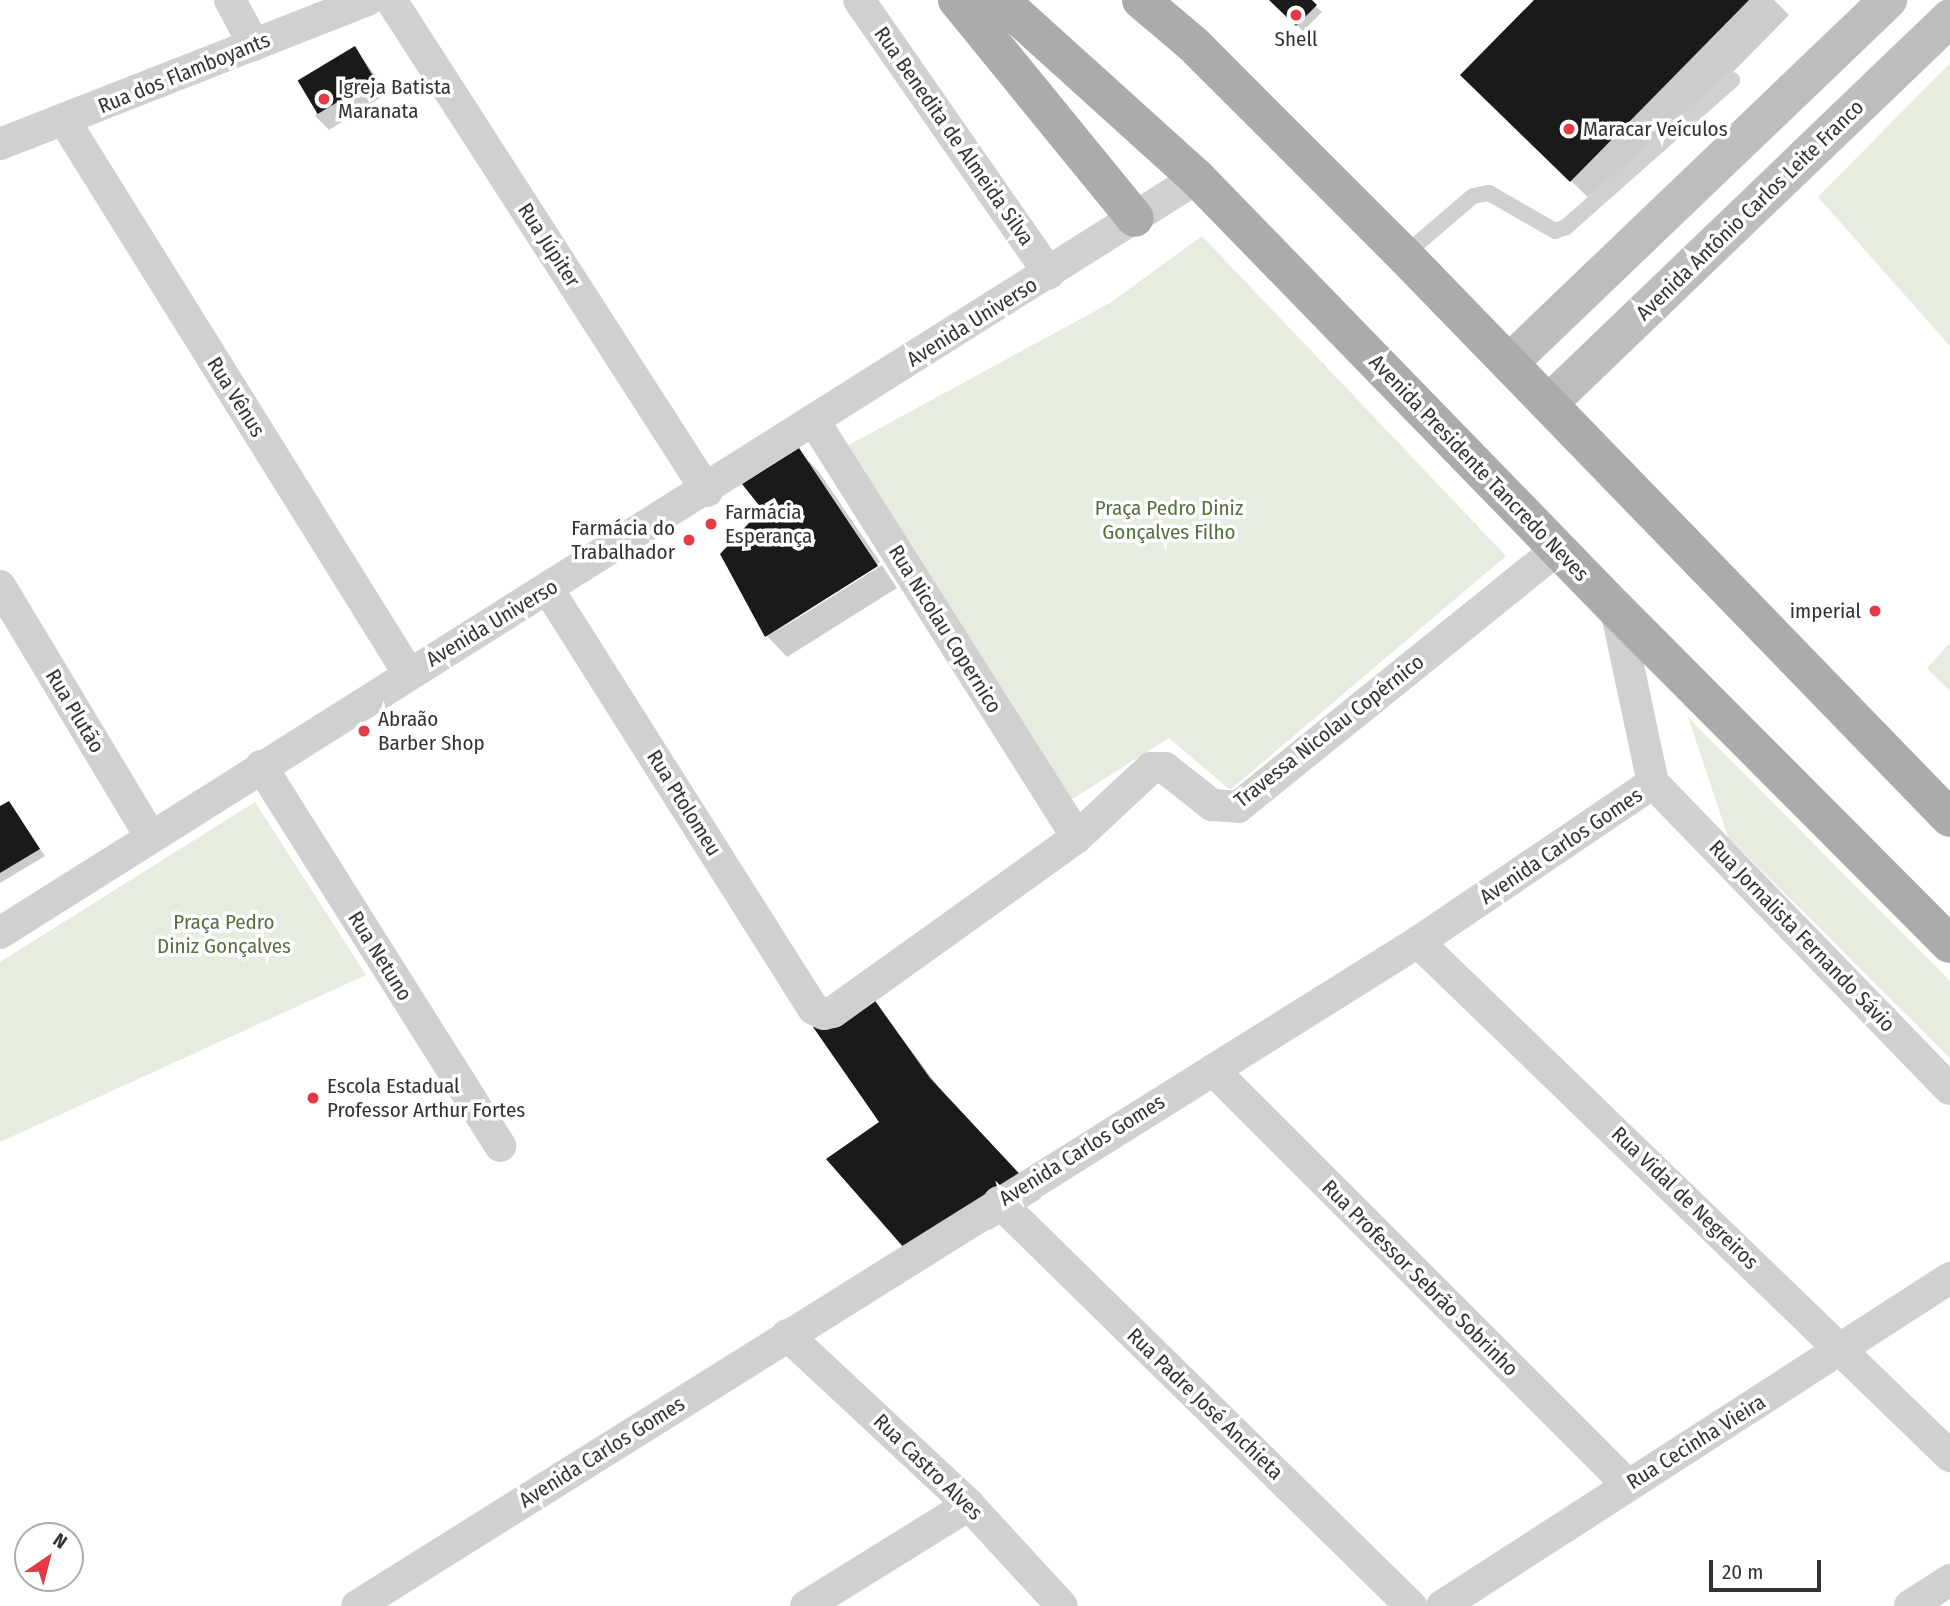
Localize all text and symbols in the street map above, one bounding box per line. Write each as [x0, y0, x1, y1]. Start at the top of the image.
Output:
marker: Shell [1288, 7, 1304, 23]
street label: Rua Benedita de Almeida Silva [869, 22, 1039, 250]
place label: Shell [1275, 26, 1317, 52]
street label: Rua dos Flamboyants [94, 27, 274, 119]
place label: Igreja Batista Maranata [338, 74, 451, 124]
marker: Igreja Batista Maranata [316, 91, 332, 107]
street label: Avenida Antônio Carlos Leite Franco [1631, 94, 1869, 326]
place label: Maracar Veículos [1583, 116, 1728, 142]
marker: Maracar Veículos [1561, 121, 1577, 137]
street label: Rua Júpiter [513, 198, 585, 292]
street label: Avenida Universo [902, 272, 1042, 372]
street label: Avenida Presidente Tancredo Neves [1364, 350, 1594, 586]
street label: Rua Vênus [202, 352, 270, 442]
park label: Praça Pedro Diniz Gonçalves Filho [1095, 495, 1243, 545]
place label: Farmácia Esperança [725, 499, 812, 549]
place label: Farmácia do Trabalhador [571, 515, 675, 565]
marker: Farmácia Esperança [703, 516, 719, 532]
marker: Farmácia do Trabalhador [681, 532, 697, 548]
street label: Rua Nicolau Copernico [883, 540, 1007, 718]
street label: Avenida Universo [422, 574, 562, 672]
place label: imperial [1790, 598, 1861, 624]
marker: imperial [1867, 603, 1883, 619]
street label: Travessa Nicolau Copérnico [1229, 649, 1429, 813]
street label: Rua Plutão [40, 665, 110, 757]
place label: Abraão Barber Shop [378, 706, 485, 756]
marker: Abraão Barber Shop [356, 723, 372, 739]
street label: Rua Ptolomeu [641, 745, 727, 861]
street label: Avenida Carlos Gomes [1475, 782, 1647, 910]
street label: Rua Jornalista Fernando Sávio [1704, 835, 1900, 1037]
street label: Rua Netuno [343, 907, 417, 1005]
park label: Praça Pedro Diniz Gonçalves [157, 909, 291, 959]
place label: Escola Estadual Professor Arthur Fortes [327, 1073, 525, 1123]
street label: Avenida Carlos Gomes [995, 1089, 1169, 1211]
marker: Escola Estadual Professor Arthur Fortes [305, 1090, 321, 1106]
street label: Rua Vidal de Negreiros [1606, 1121, 1764, 1275]
street label: Rua Professor Sebrão Sobrinho [1317, 1175, 1523, 1381]
street label: Rua Padre José Anchieta [1122, 1323, 1288, 1485]
street label: Rua Cecinha Vieira [1622, 1389, 1770, 1495]
street label: Avenida Carlos Gomes [515, 1391, 689, 1513]
street label: Rua Castro Alves [868, 1409, 988, 1525]
north arrow [14, 1522, 84, 1592]
text: N [49, 1528, 71, 1554]
scale bar [1712, 1546, 1824, 1590]
text: 20 m [1722, 1559, 1763, 1585]

